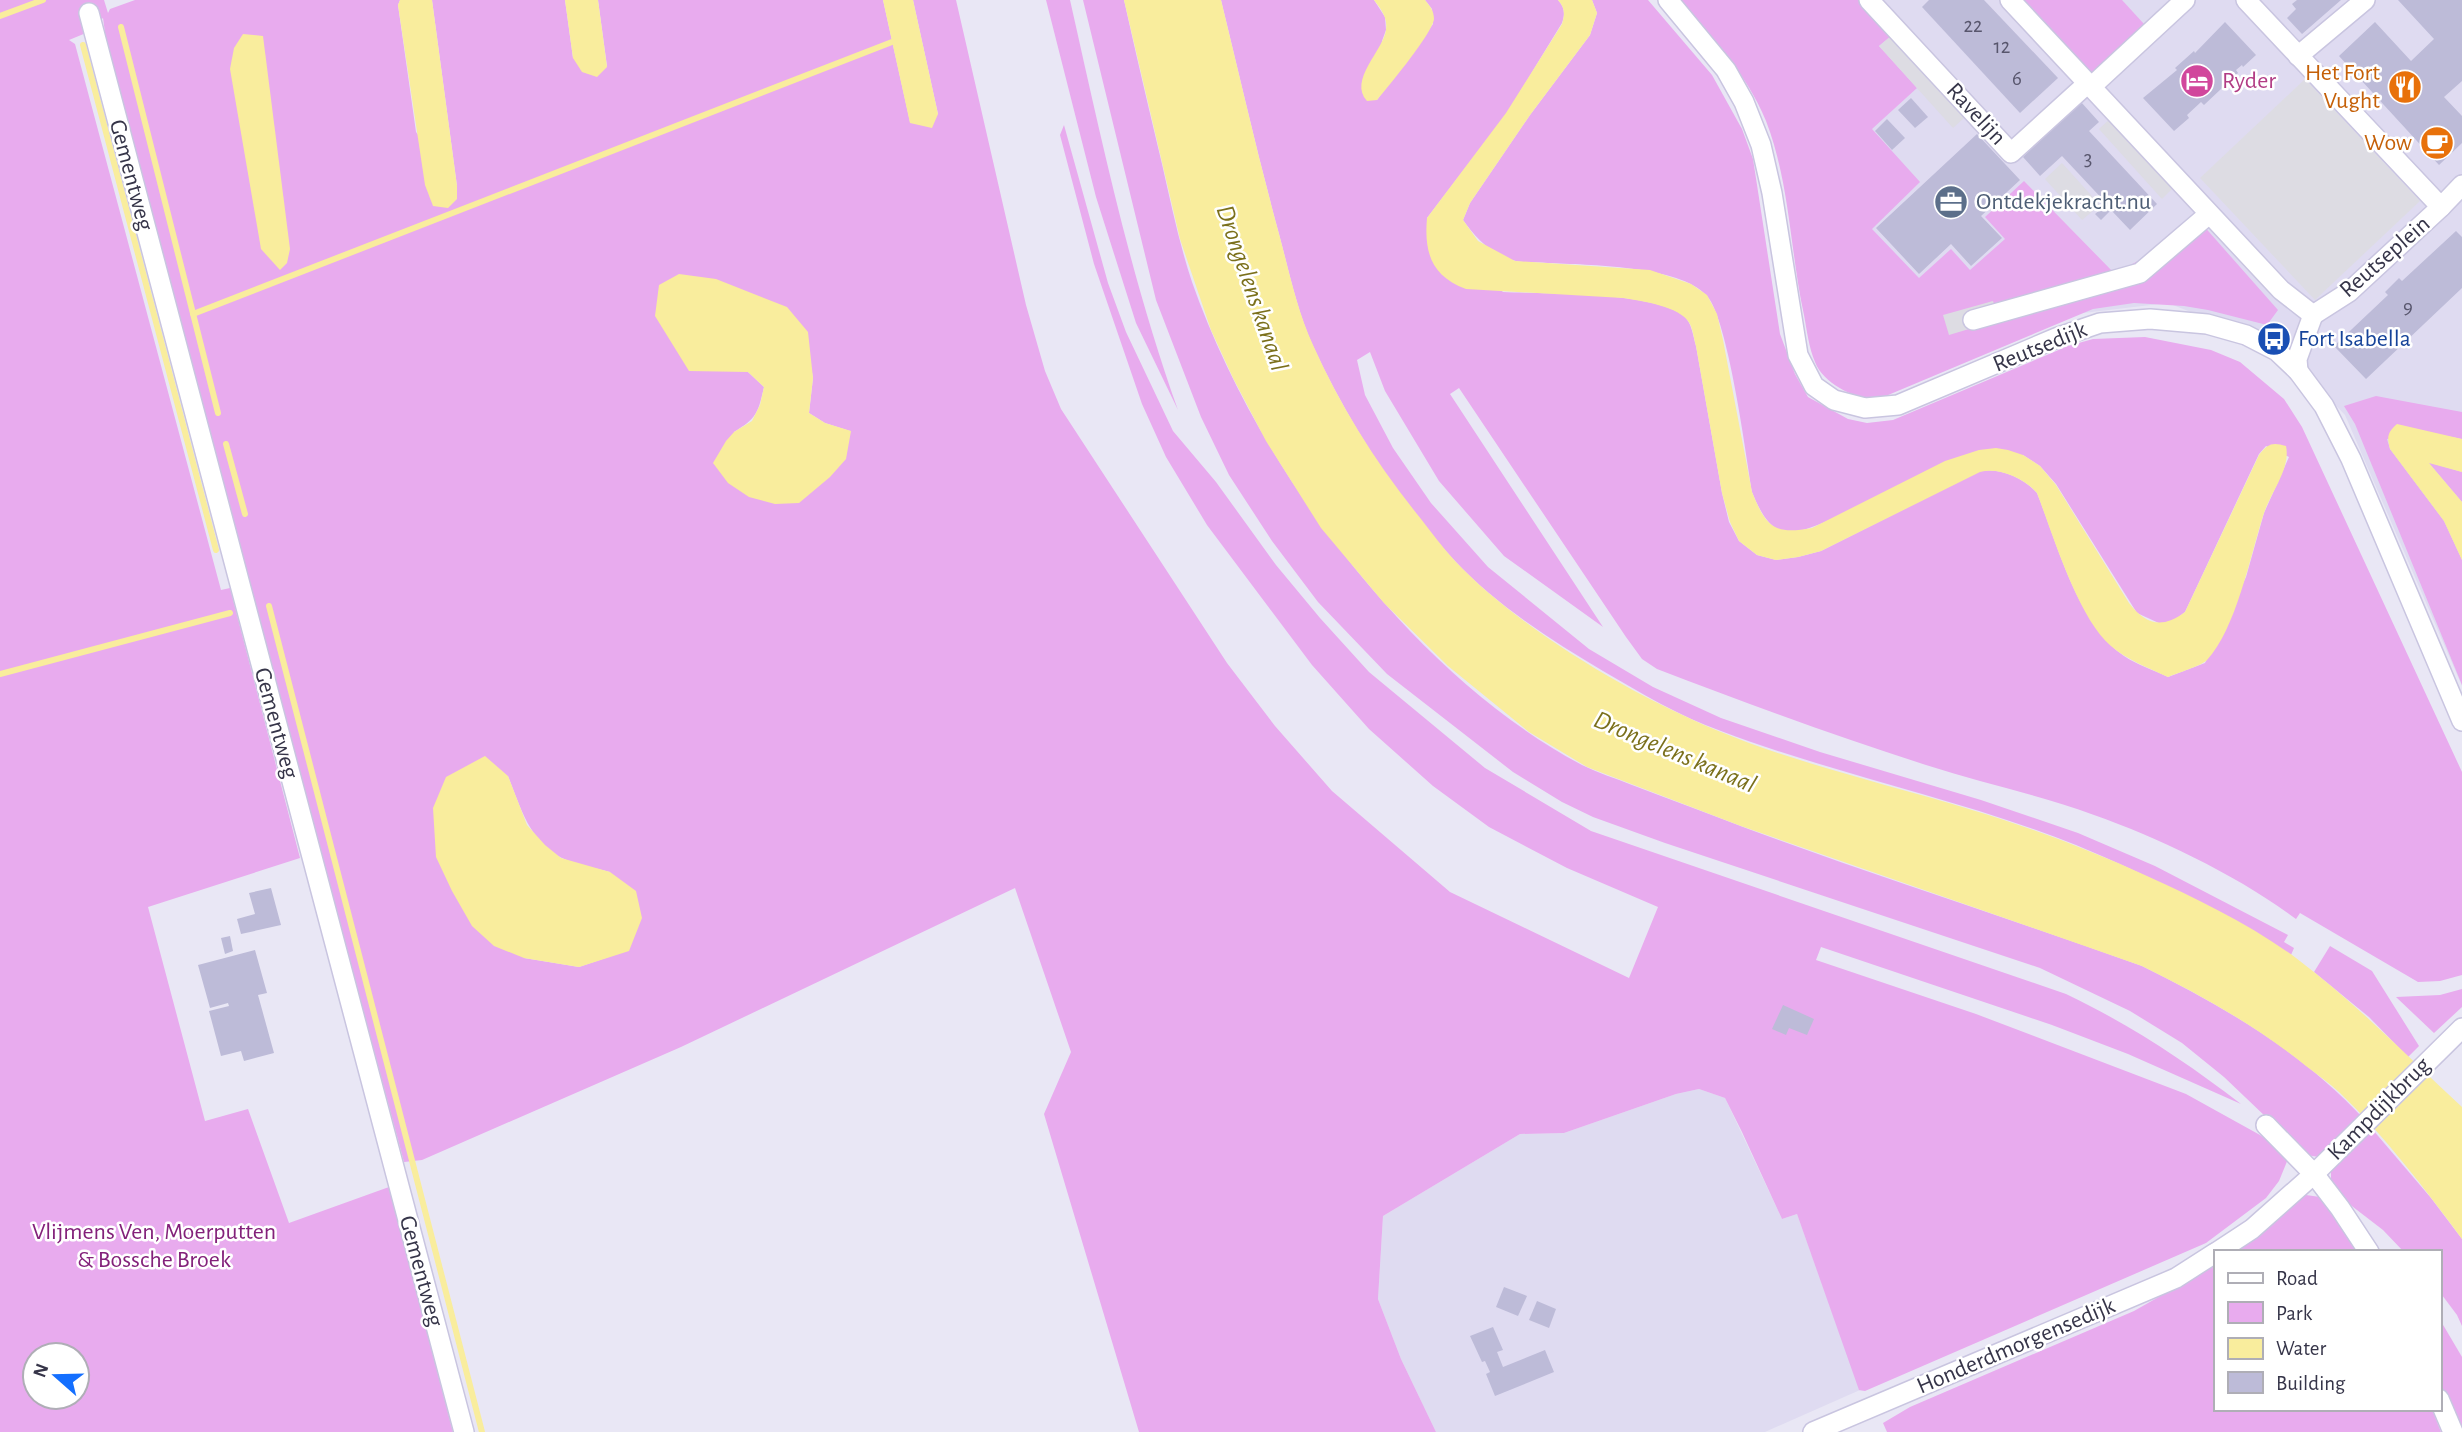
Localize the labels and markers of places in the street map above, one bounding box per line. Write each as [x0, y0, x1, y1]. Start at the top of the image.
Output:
place label: Het Fort Vught [2305, 61, 2380, 113]
hotel icon: Ryder [2178, 62, 2216, 100]
restaurant icon: Het Fort Vught [2386, 68, 2424, 106]
place label: Ryder [2222, 69, 2276, 93]
cafe icon: Wow [2418, 124, 2456, 162]
place label: Wow [2364, 131, 2412, 155]
office icon: Ontdekjekracht.nu [1932, 183, 1970, 221]
place label: Ontdekjekracht.nu [1976, 190, 2151, 214]
bus stop icon: Fort Isabella [2255, 320, 2293, 358]
place label: Fort Isabella [2298, 327, 2411, 351]

